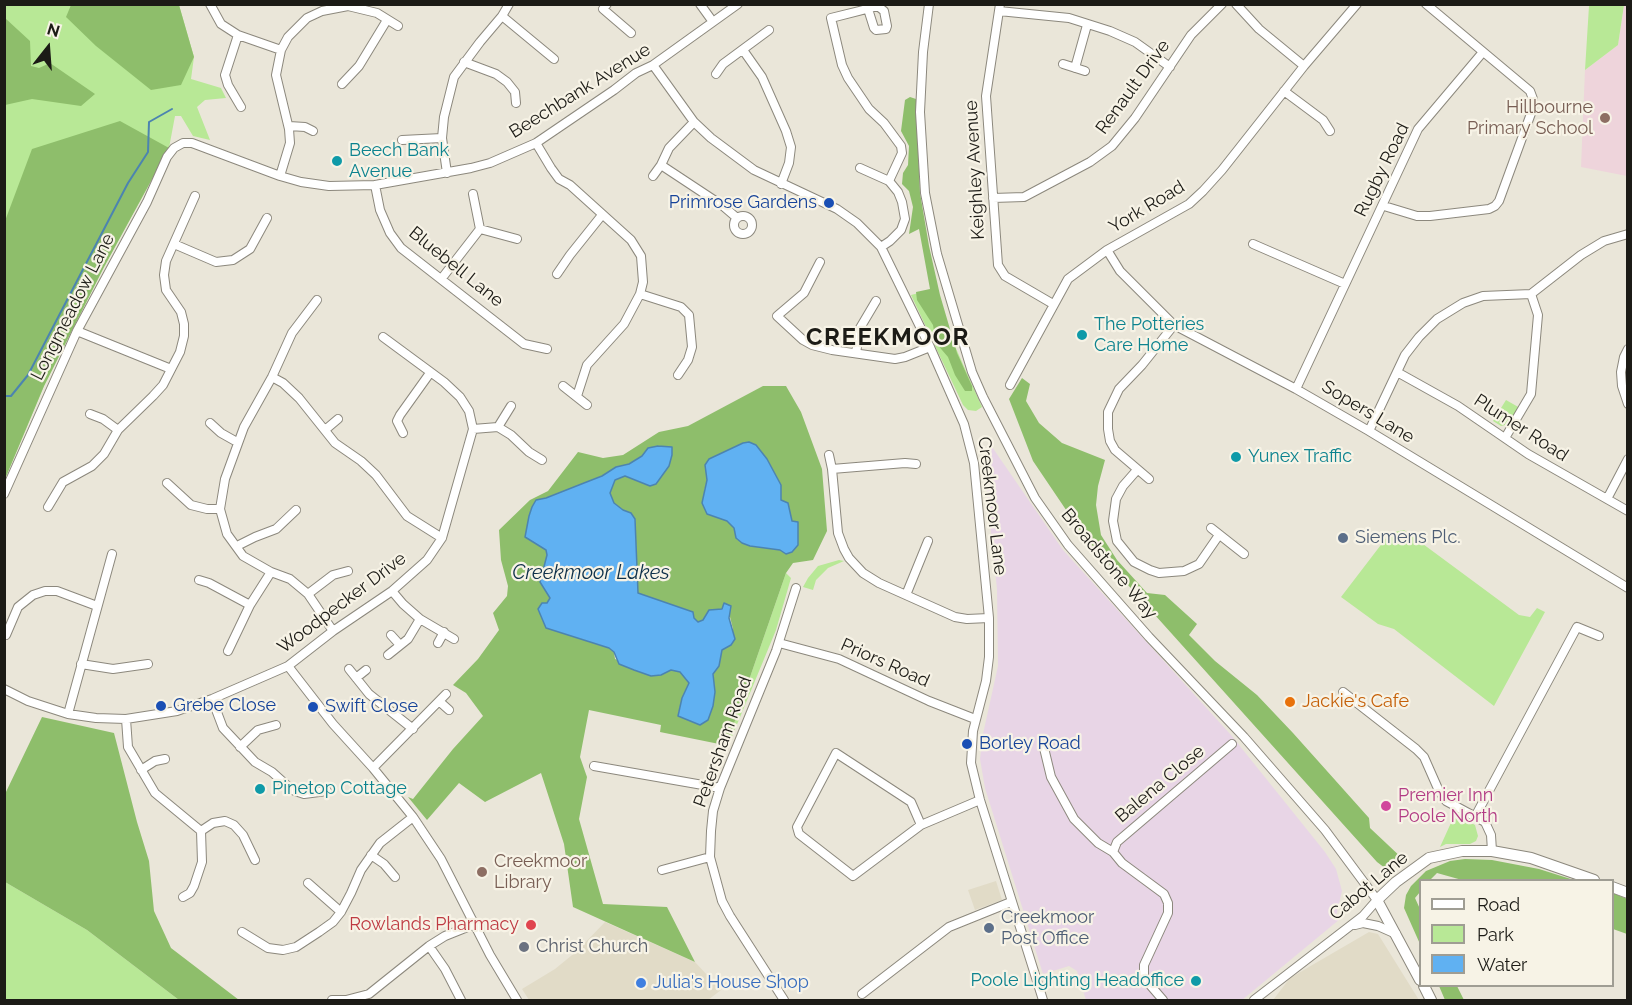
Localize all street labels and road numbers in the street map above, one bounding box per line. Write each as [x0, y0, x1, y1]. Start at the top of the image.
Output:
street label: Renault Drive [1091, 36, 1175, 138]
street label: Beechbank Avenue [506, 39, 654, 143]
street label: Keighley Avenue [961, 100, 989, 240]
street label: Rugby Road [1350, 120, 1414, 220]
street label: York Road [1105, 176, 1189, 238]
street label: Bluebell Lane [404, 222, 508, 312]
street label: Longmeadow Lane [27, 230, 119, 384]
street label: Sopers Lane [1318, 376, 1418, 448]
street label: Plumer Road [1470, 390, 1572, 466]
street label: Creekmoor Lane [973, 436, 1011, 576]
street label: Broadstone Way [1056, 504, 1162, 624]
street label: Woodpecker Drive [273, 548, 411, 658]
street label: Priors Road [837, 634, 933, 692]
street label: Petersham Road [689, 674, 757, 810]
street label: Balena Close [1111, 741, 1209, 827]
street label: Cabot Lane [1325, 847, 1413, 925]

